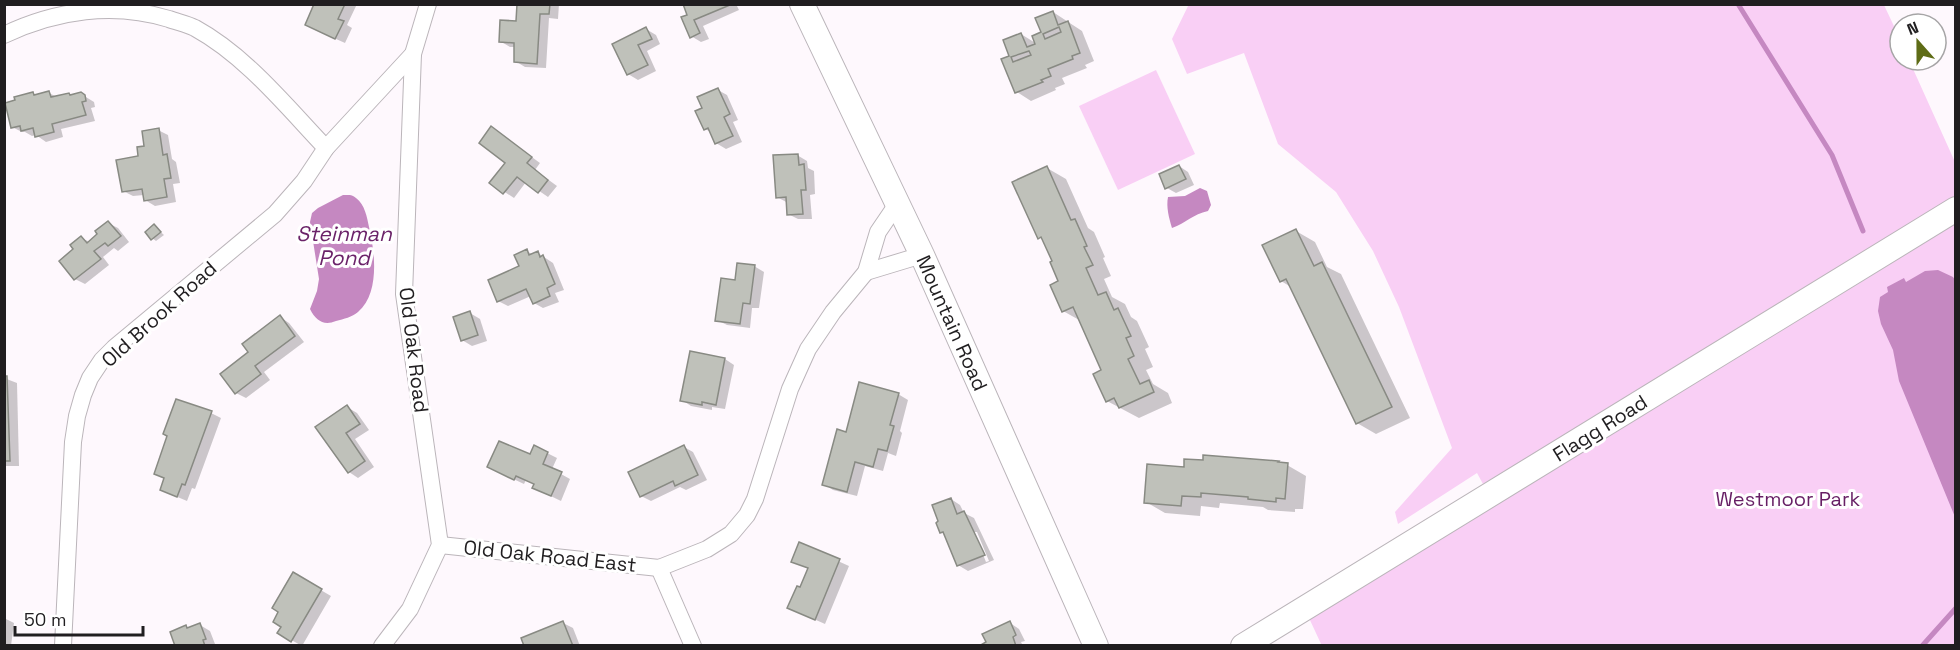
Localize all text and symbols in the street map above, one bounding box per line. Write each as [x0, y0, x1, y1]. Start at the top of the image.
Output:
north arrow [1888, 12, 1948, 72]
text: N [1904, 17, 1922, 40]
water label: Steinman Pond [296, 220, 393, 271]
street label: Mountain Road [910, 251, 994, 395]
street label: Old Brook Road [96, 255, 222, 373]
street label: Old Oak Road [393, 286, 435, 414]
street label: Flagg Road [1548, 389, 1652, 467]
park label: Westmoor Park [1716, 486, 1861, 512]
street label: Old Oak Road East [462, 534, 638, 578]
scale bar [15, 599, 142, 637]
text: 50 m [24, 608, 66, 631]

